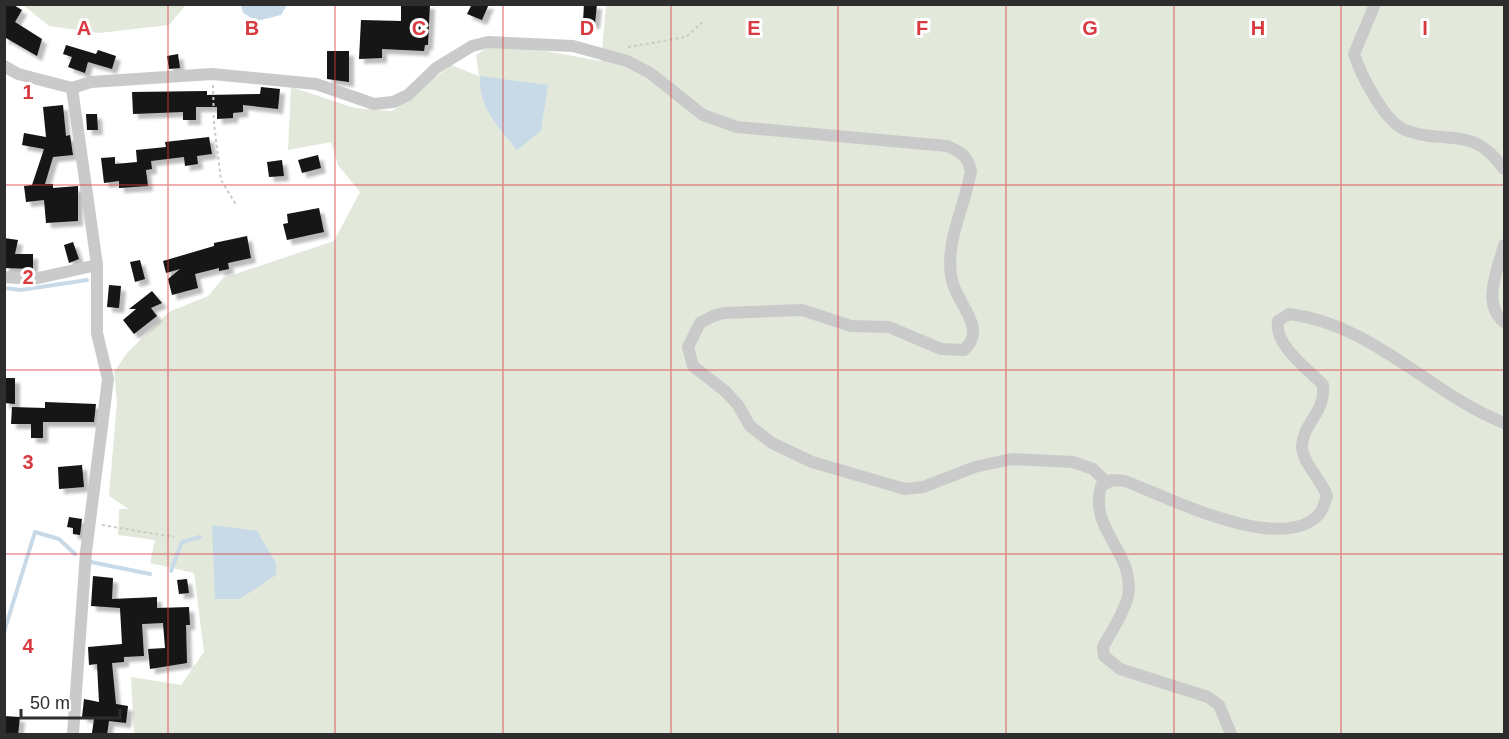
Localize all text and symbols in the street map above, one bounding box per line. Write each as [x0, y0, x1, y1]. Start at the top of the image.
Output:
text: A [77, 17, 91, 39]
text: B [245, 17, 259, 39]
text: C [412, 17, 426, 39]
text: D [580, 17, 594, 39]
text: E [747, 17, 761, 39]
text: F [916, 17, 928, 39]
text: G [1082, 17, 1098, 39]
text: H [1251, 17, 1265, 39]
text: I [1422, 17, 1428, 39]
text: 1 [22, 81, 34, 103]
text: 2 [22, 266, 34, 288]
text: 3 [22, 451, 34, 473]
text: 4 [22, 635, 34, 657]
scale bar [21, 682, 120, 720]
text: 50 m [30, 693, 70, 713]

